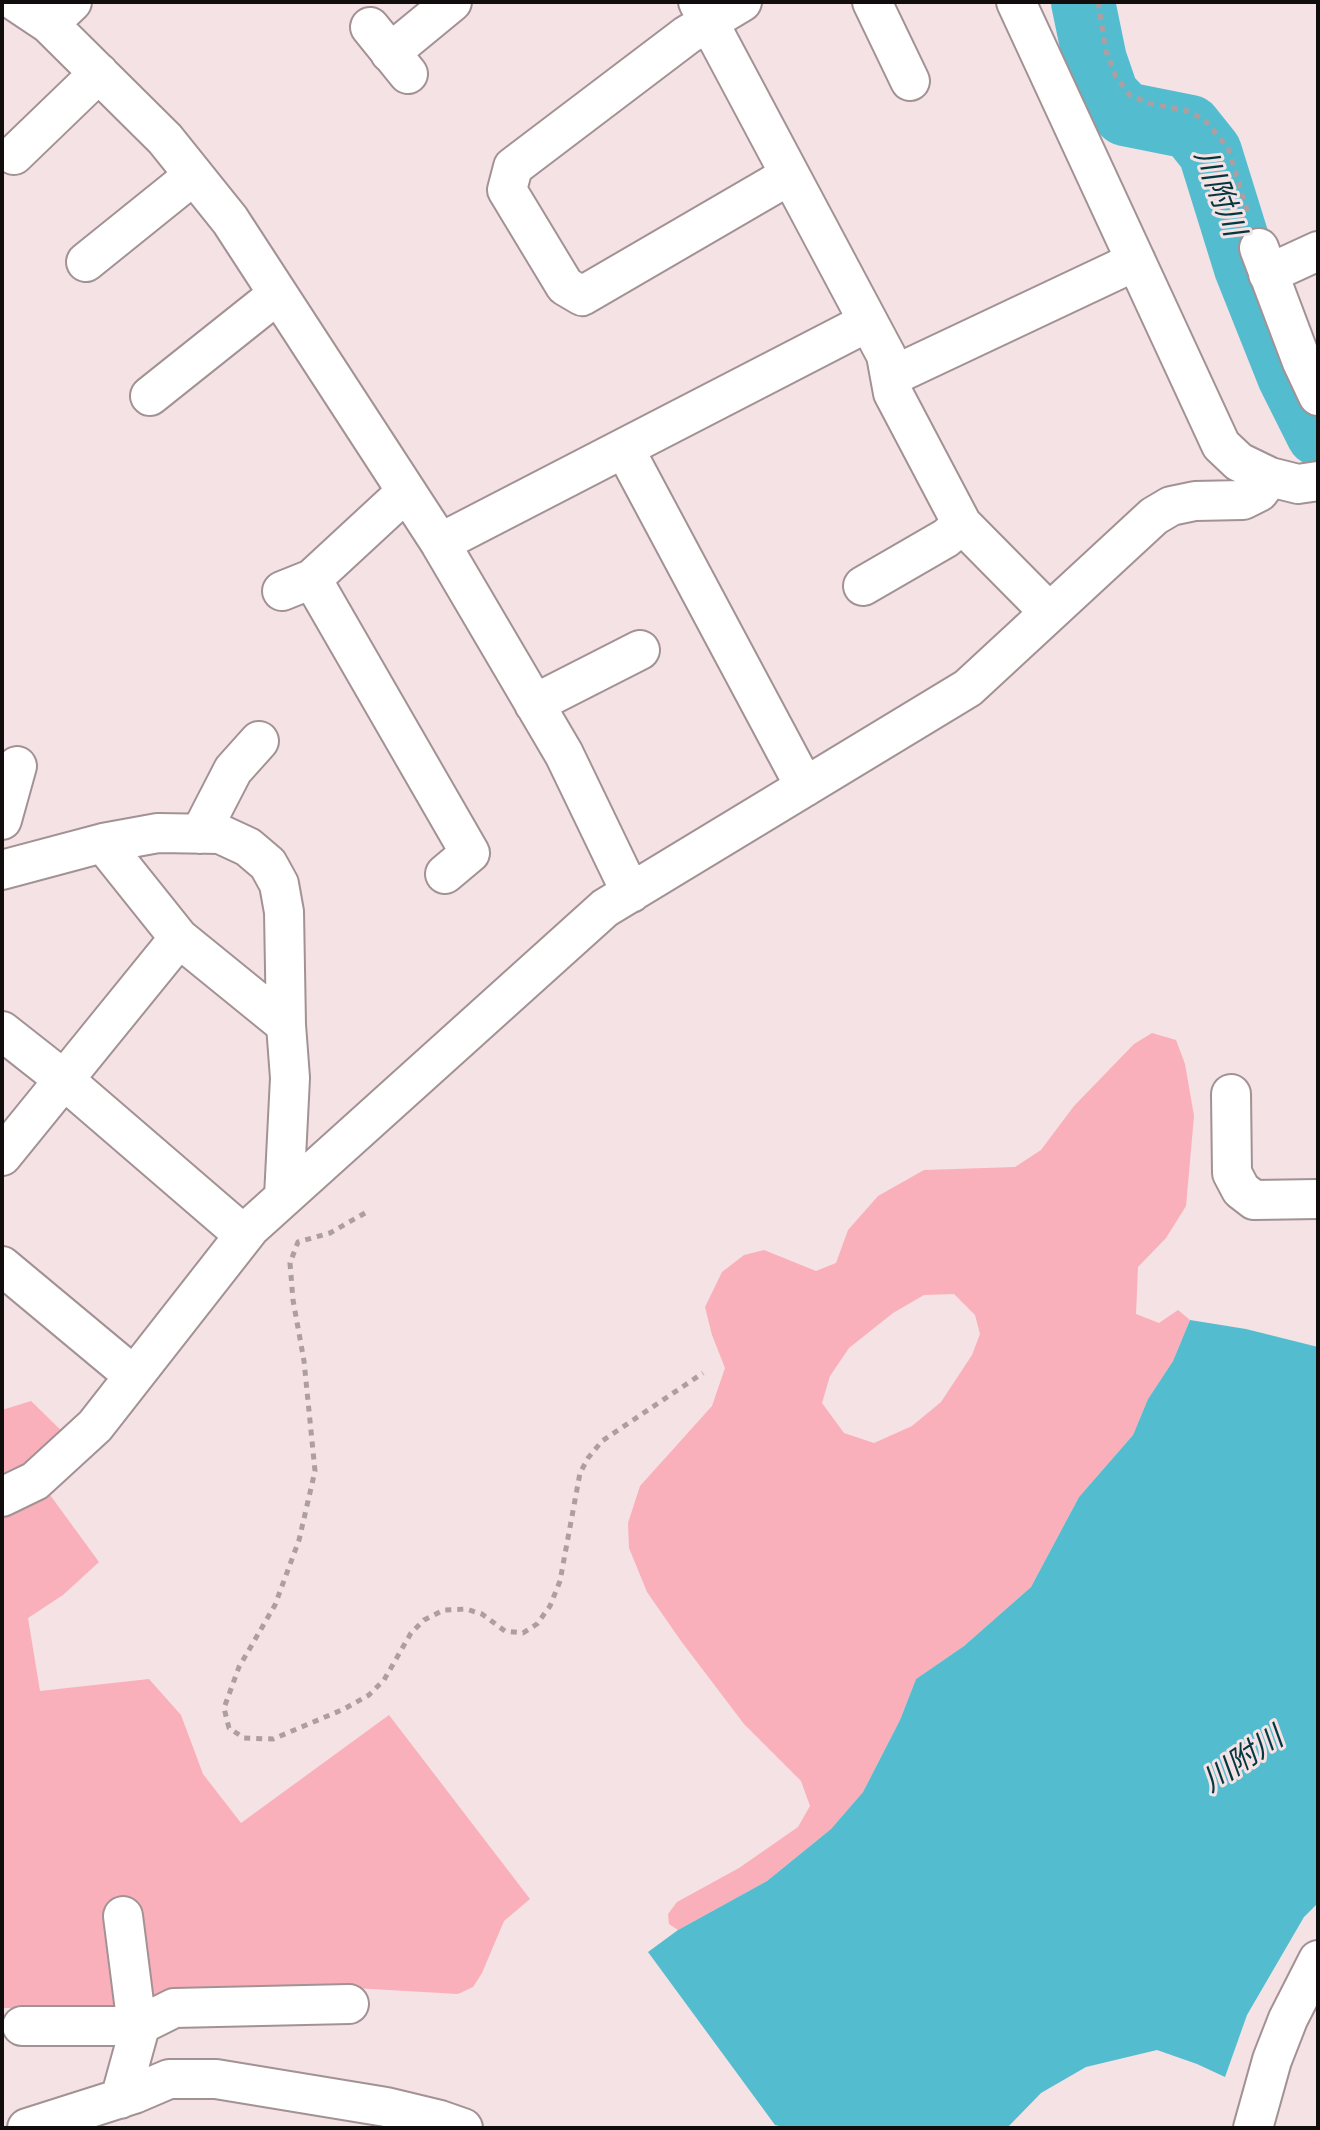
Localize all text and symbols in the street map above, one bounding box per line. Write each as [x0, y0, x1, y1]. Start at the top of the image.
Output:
water label: 川附川 [1186, 145, 1252, 241]
water label: 川附川 [1196, 1720, 1290, 1800]

